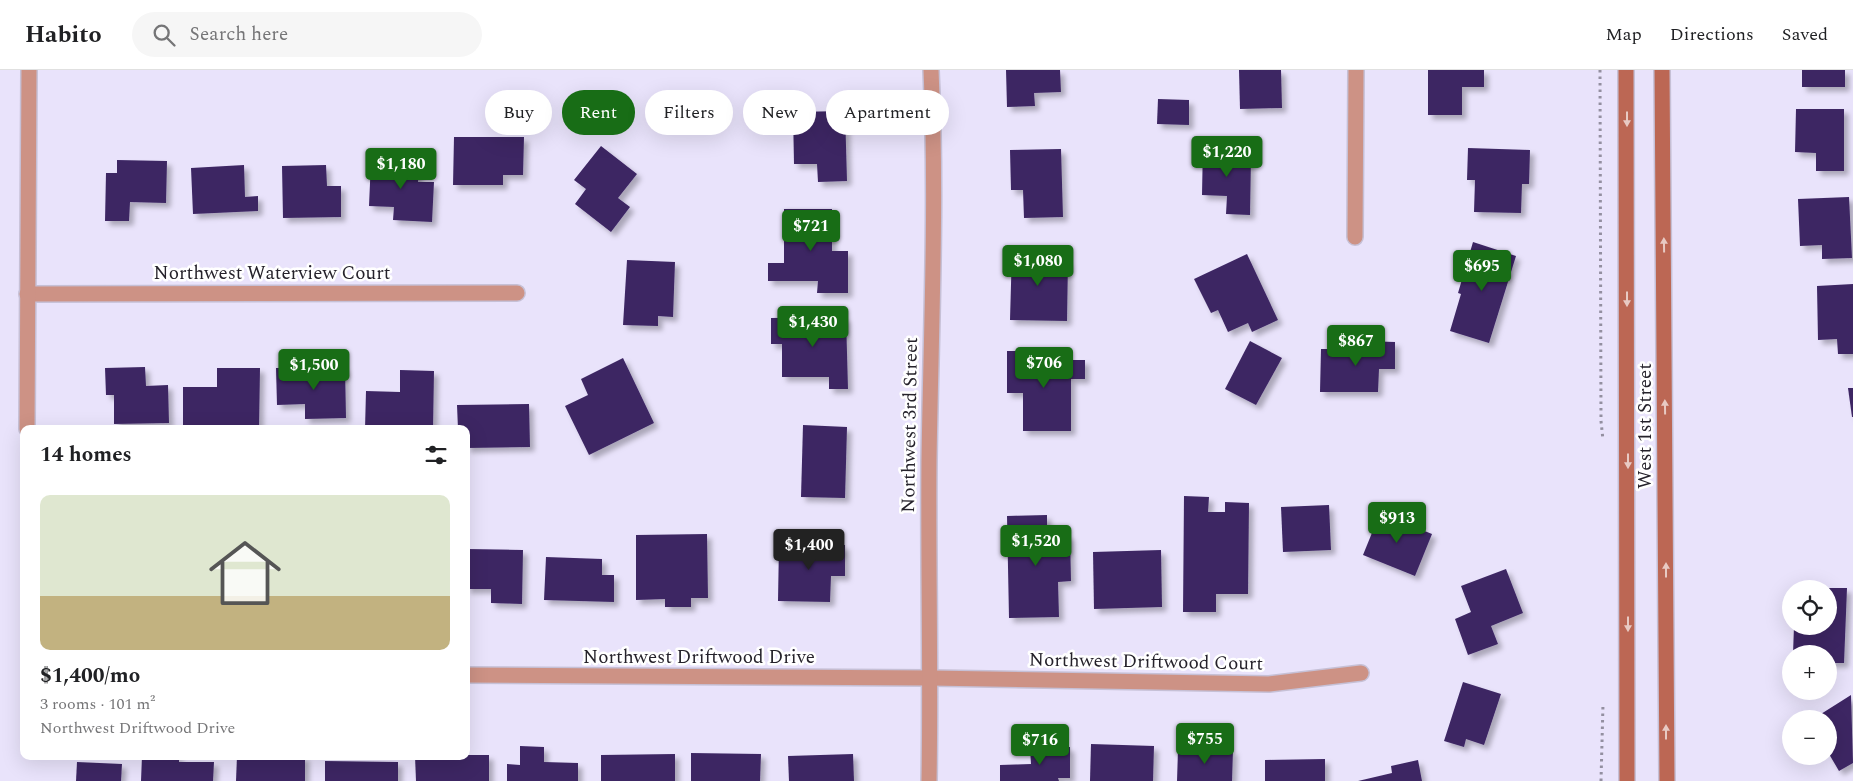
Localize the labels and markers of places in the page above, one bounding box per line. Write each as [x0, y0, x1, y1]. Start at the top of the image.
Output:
pin: $1,220 [1186, 136, 1268, 178]
pin: $1,180 [360, 148, 442, 190]
pin: $721 [781, 210, 841, 252]
pin: $1,080 [997, 244, 1079, 287]
pin: $695 [1452, 250, 1512, 292]
pin: $1,430 [772, 306, 854, 348]
pin: $867 [1326, 324, 1386, 367]
pin: $706 [1014, 346, 1074, 389]
pin: $1,500 [273, 348, 355, 391]
pin: $913 [1367, 502, 1427, 544]
pin: $1,520 [995, 524, 1077, 567]
pin: $1,400 [768, 528, 850, 571]
pin: $755 [1175, 722, 1235, 765]
pin: $716 [1010, 724, 1070, 766]

